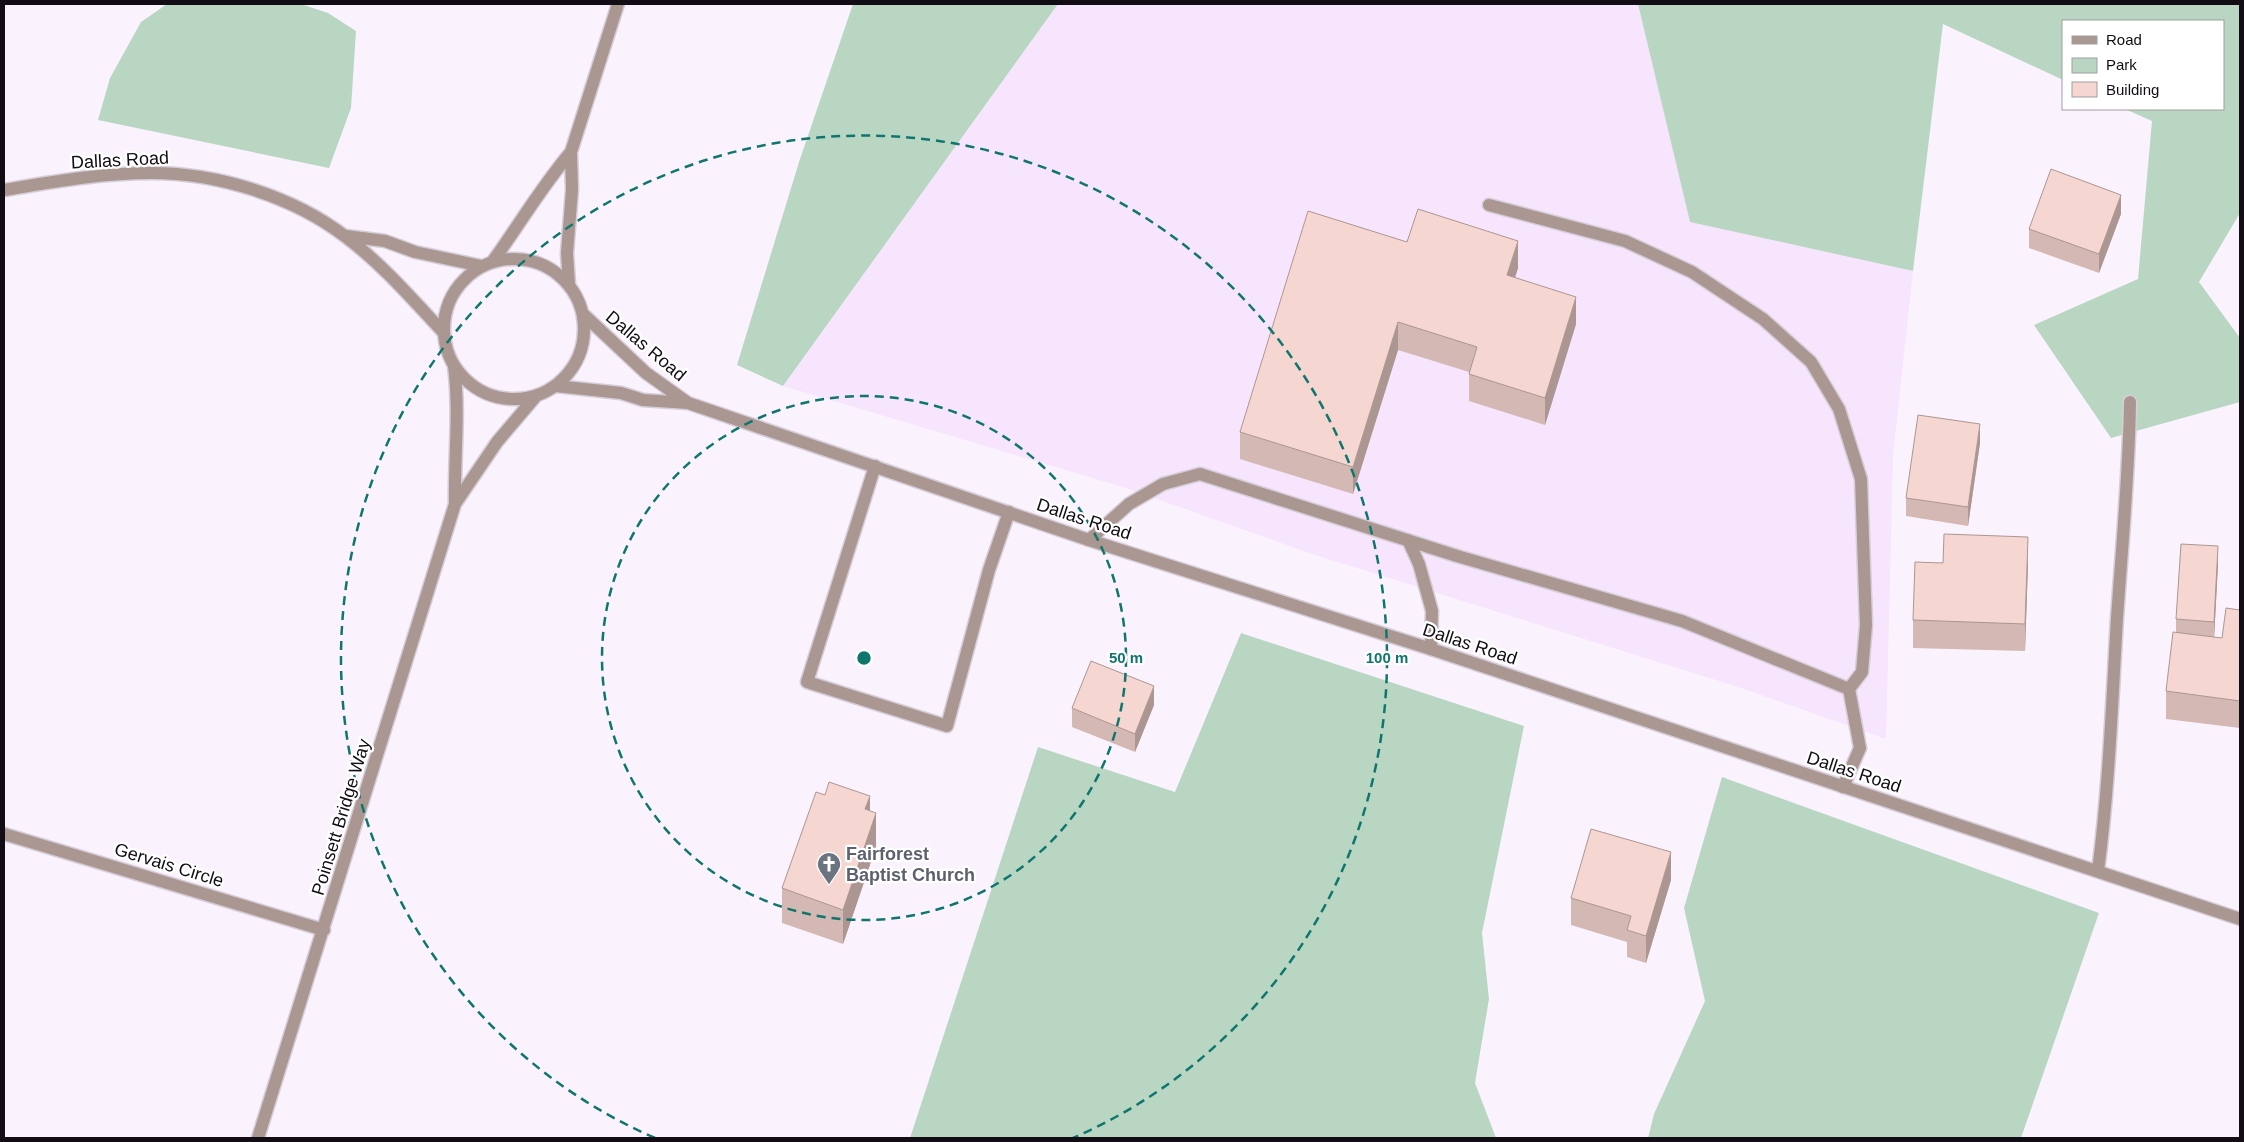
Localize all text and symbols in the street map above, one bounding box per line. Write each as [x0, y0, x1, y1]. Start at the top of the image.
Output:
legend [2062, 20, 2224, 110]
text: Road [2106, 31, 2142, 48]
text: Park [2106, 56, 2137, 73]
text: Building [2106, 81, 2159, 98]
street label: Dallas Road [71, 147, 169, 173]
street label: Dallas Road [602, 307, 690, 385]
street label: Dallas Road [1034, 494, 1134, 544]
street label: Dallas Road [1420, 619, 1520, 669]
centre of rings [855, 649, 873, 667]
text: 50 m [1109, 649, 1143, 666]
text: 100 m [1366, 649, 1408, 666]
street label: Poinsett Bridge Way [308, 736, 374, 898]
street label: Dallas Road [1804, 747, 1904, 797]
street label: Gervais Circle [112, 839, 226, 891]
place label: Fairforest Baptist Church [846, 844, 975, 885]
church icon: Fairforest Baptist Church [816, 851, 842, 885]

